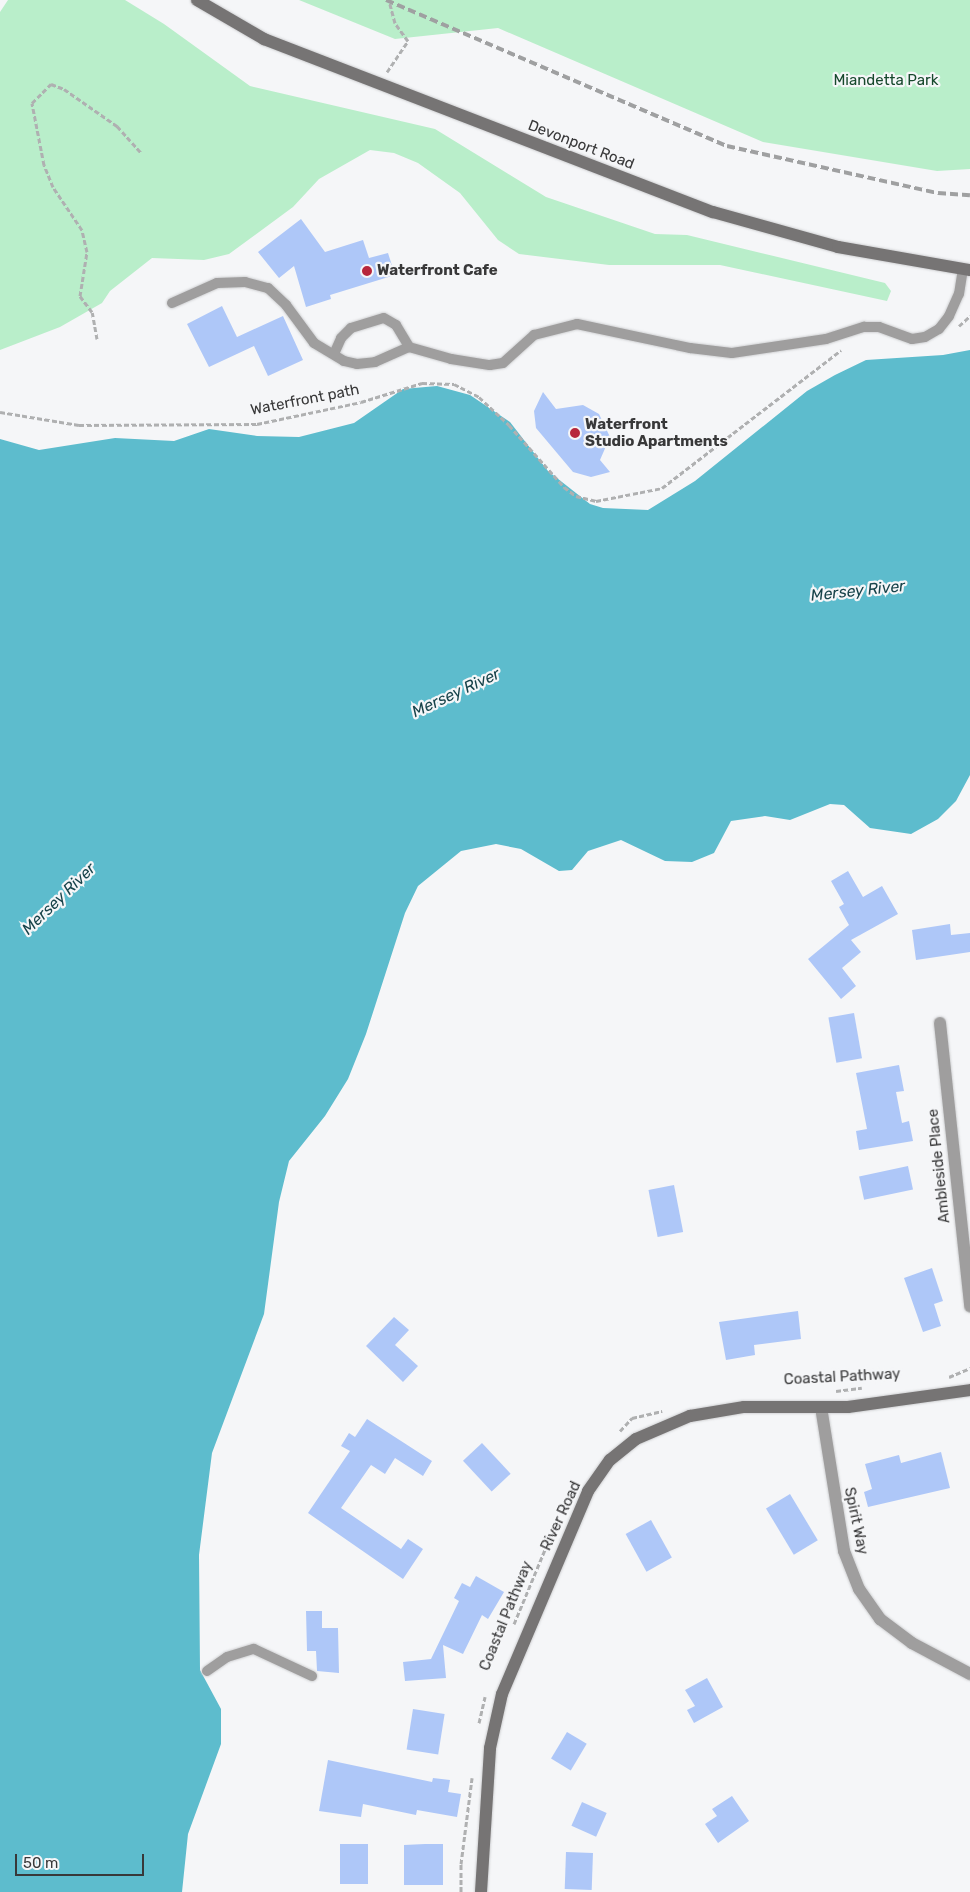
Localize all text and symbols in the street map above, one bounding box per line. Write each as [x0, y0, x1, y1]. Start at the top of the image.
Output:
park label: Miandetta Park [833, 72, 939, 90]
street label: Devonport Road [525, 116, 637, 174]
place label: Waterfront Cafe [377, 262, 498, 280]
marker: Waterfront Cafe [361, 265, 373, 277]
street label: Waterfront path [249, 381, 361, 419]
place label: Waterfront Studio Apartments [585, 415, 728, 450]
marker: Waterfront Studio Apartments [569, 427, 581, 439]
water label: Mersey River [810, 576, 906, 606]
water label: Mersey River [409, 664, 503, 722]
water label: Mersey River [18, 859, 100, 939]
street label: Ambleside Place [924, 1108, 954, 1224]
street label: Coastal Pathway [783, 1365, 901, 1389]
street label: River Road [537, 1478, 585, 1554]
street label: Spirit Way [840, 1485, 872, 1557]
street label: Coastal Pathway [476, 1558, 536, 1674]
scale bar [18, 1844, 146, 1876]
text: 50 m [23, 1854, 58, 1872]

